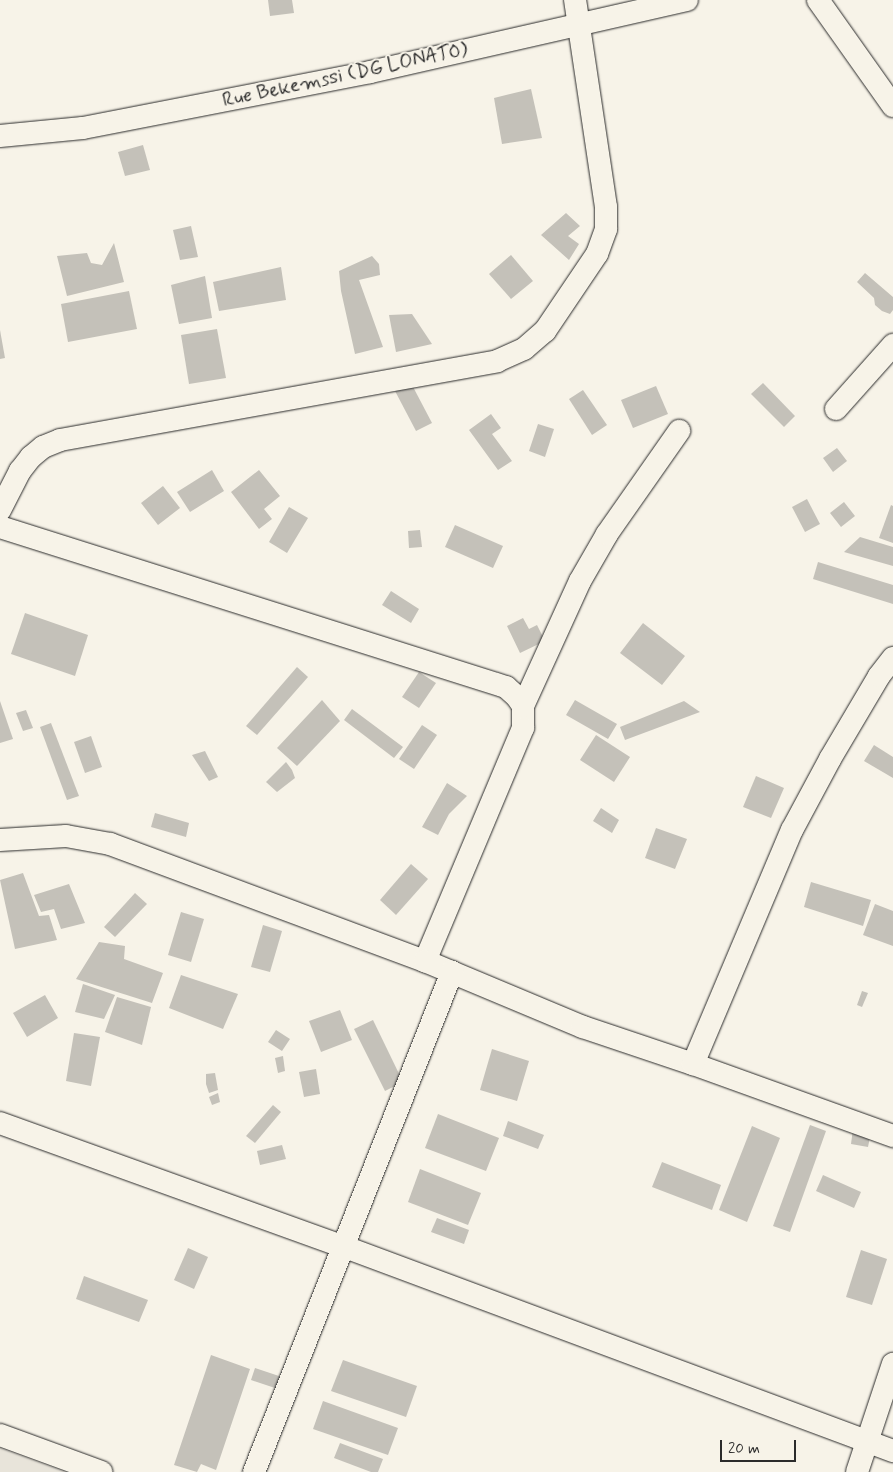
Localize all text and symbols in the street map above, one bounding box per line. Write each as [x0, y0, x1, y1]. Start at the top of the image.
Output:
street label: Rue Bekemssi (DG LONATO) [220, 37, 470, 113]
scale bar [723, 1430, 799, 1462]
text: 20 m [728, 1439, 760, 1459]

